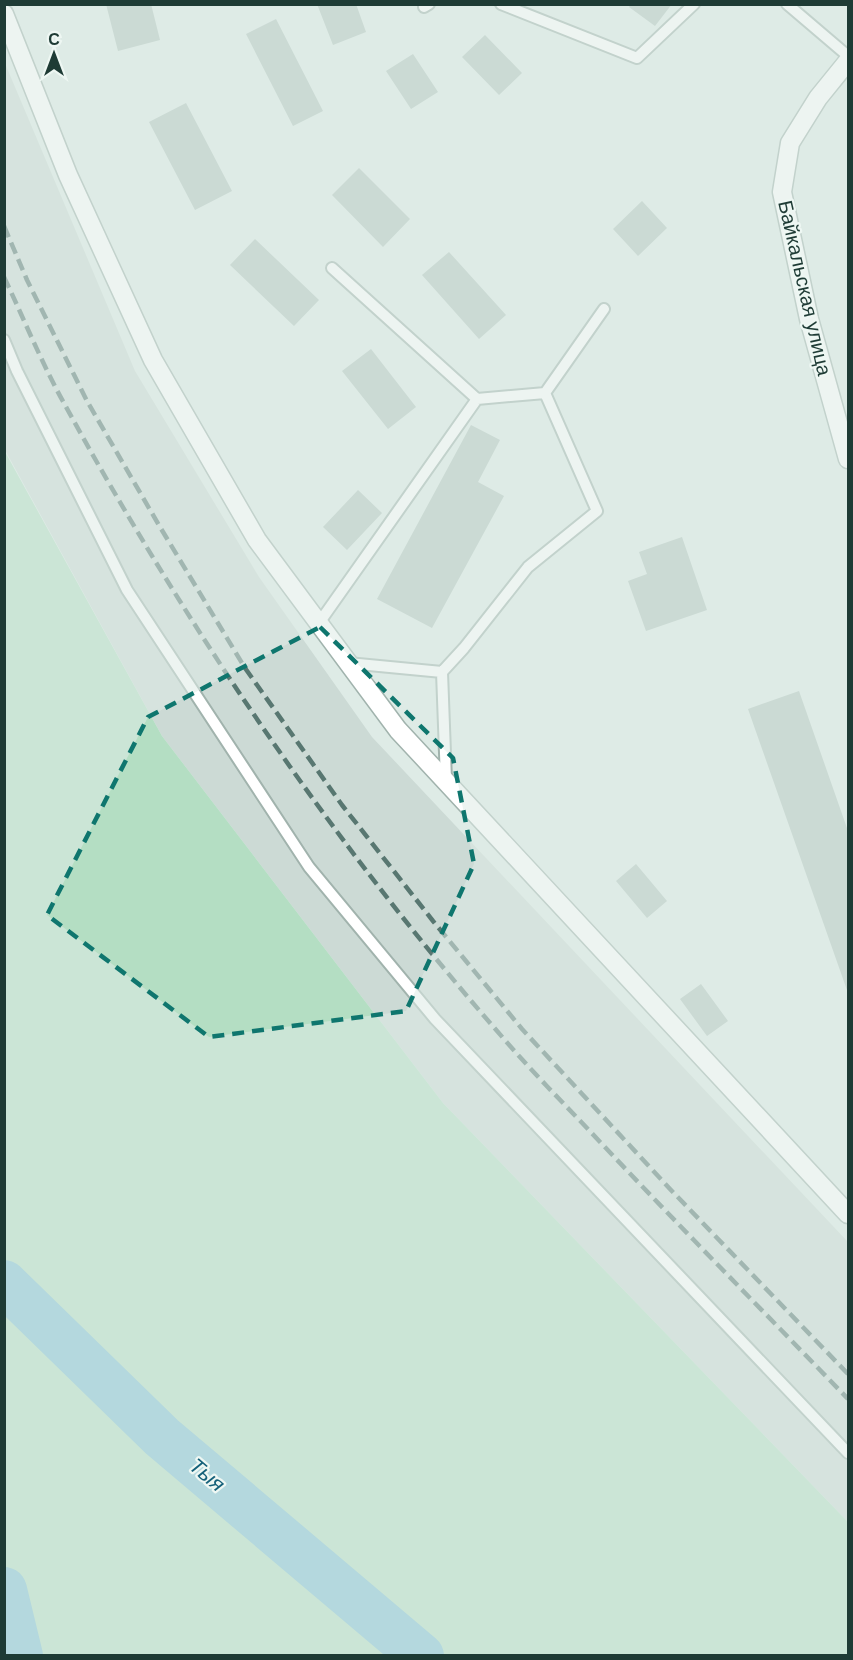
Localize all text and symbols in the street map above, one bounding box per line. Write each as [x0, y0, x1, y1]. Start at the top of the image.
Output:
north arrow [24, 24, 84, 84]
text: С [48, 29, 60, 50]
street label: Байкальская улица [772, 198, 838, 379]
water label: Тыя [183, 1452, 231, 1498]

